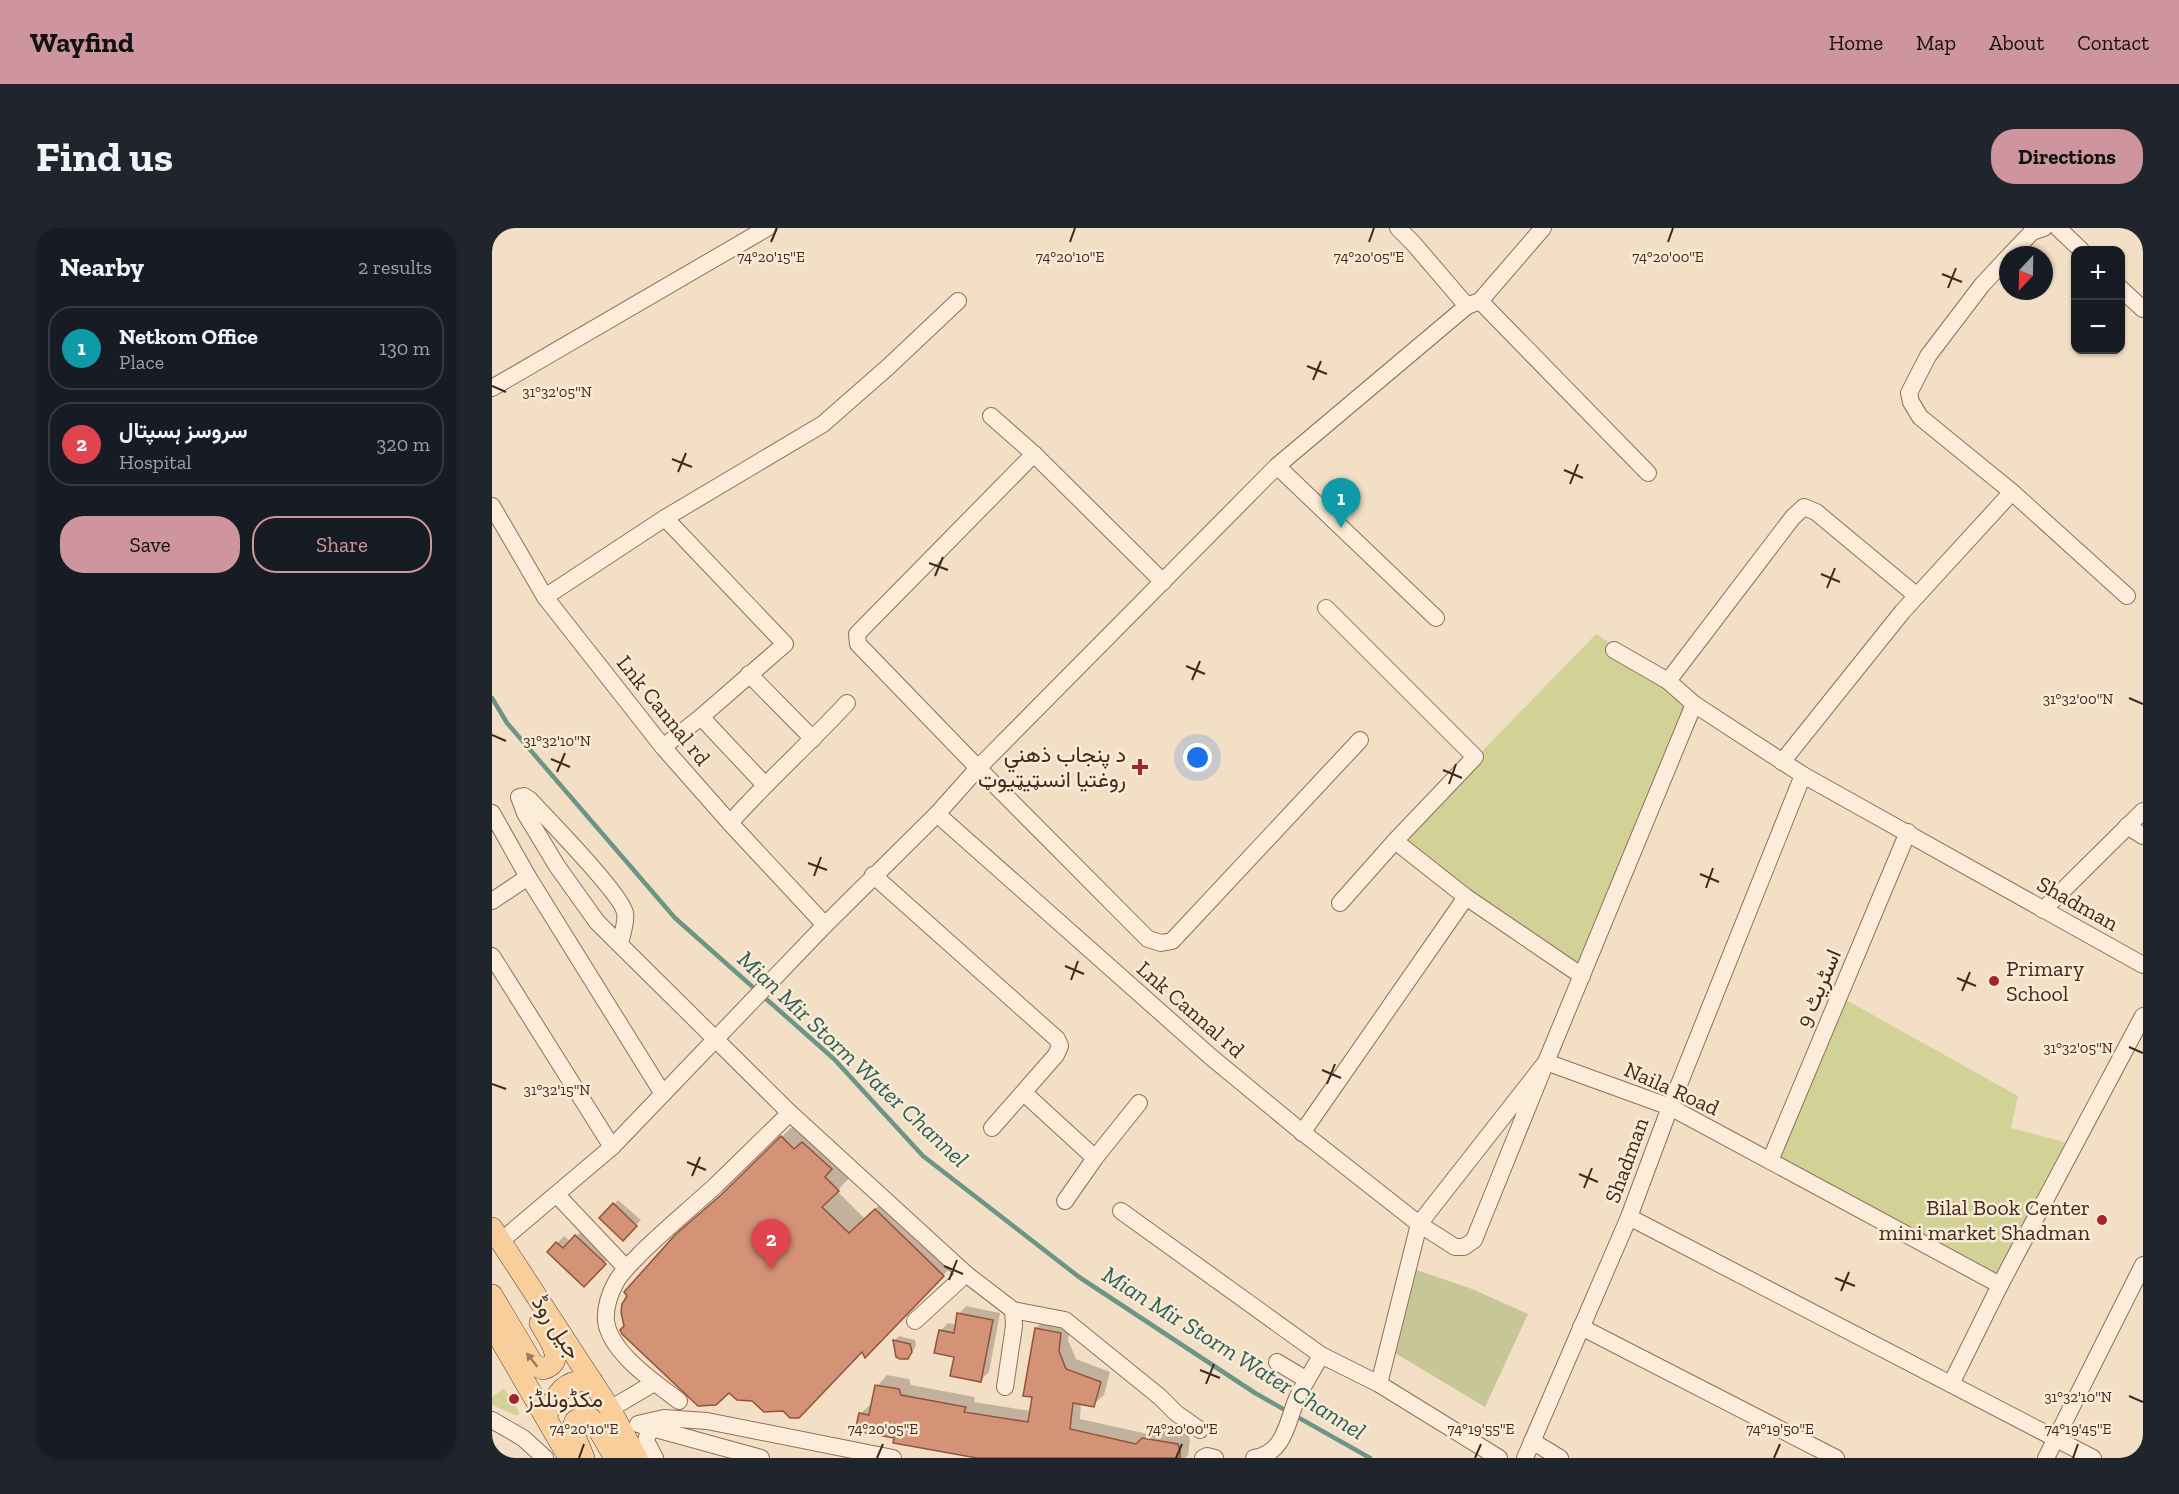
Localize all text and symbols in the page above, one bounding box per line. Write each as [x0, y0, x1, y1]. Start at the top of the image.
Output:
text: Wayfind [30, 26, 134, 59]
text: Home [1829, 30, 1883, 55]
text: Map [1916, 30, 1956, 55]
text: About [1989, 30, 2044, 55]
text: Contact [2077, 30, 2149, 55]
button: Directions [1991, 129, 2143, 184]
text: Find us [36, 131, 173, 182]
north arrow [1999, 246, 2053, 300]
map controls [2071, 246, 2125, 354]
button: + [2071, 246, 2125, 300]
text: 74°20'15"E [737, 248, 805, 266]
text: 74°20'10"E [1036, 248, 1104, 266]
text: 74°20'05"E [1334, 248, 1404, 266]
text: 74°20'00"E [1632, 248, 1704, 266]
text: Nearby [60, 251, 144, 283]
text: 2 results [358, 255, 432, 279]
button: − [2071, 300, 2125, 354]
text: Netkom Office [119, 323, 258, 350]
text: 1 [77, 336, 86, 360]
text: 130 m [379, 336, 430, 360]
text: Place [119, 350, 164, 374]
text: 31°32'05"N [522, 383, 592, 401]
text: سروسز ہسپتال [119, 417, 248, 444]
text: 2 [76, 432, 87, 456]
text: 320 m [377, 432, 430, 456]
text: Hospital [119, 450, 192, 474]
pin: 1 [1322, 478, 1360, 528]
button: Save [60, 516, 240, 573]
button: Share [252, 516, 432, 573]
street label: Lnk Cannal rd [611, 650, 716, 771]
text: 31°32'00"N [2043, 690, 2113, 708]
text: 31°32'10"N [523, 732, 591, 750]
place label: د پنجاب ذهني روغتیا انسټیټیوټ [978, 741, 1126, 793]
your location [1183, 743, 1212, 772]
marker: د پنجاب ذهني روغتیا انسټیټیوټ [1131, 758, 1149, 776]
street label: Shadman [2032, 870, 2124, 937]
water label: Mian Mir Storm Water Channel [732, 944, 975, 1173]
street label: اسٹریٹ 9 [1790, 945, 1847, 1031]
street label: Lnk Cannal rd [1131, 955, 1250, 1063]
place label: Primary School [2006, 955, 2085, 1007]
marker: Primary School [1987, 974, 2001, 988]
text: 31°32'05"N [2043, 1039, 2113, 1057]
street label: Naila Road [1620, 1056, 1724, 1121]
text: 31°32'15"N [524, 1081, 590, 1099]
street label: Shadman [1599, 1113, 1655, 1207]
place label: Bilal Book Center mini market Shadman [1879, 1194, 2090, 1246]
marker: Bilal Book Center mini market Shadman [2095, 1213, 2109, 1227]
pin: 2 [752, 1220, 790, 1269]
water label: Mian Mir Storm Water Channel [1097, 1260, 1371, 1446]
street label: جیل روڈ [526, 1290, 587, 1364]
one-way arrow [526, 1352, 538, 1368]
place label: مکڈونلڈز [525, 1386, 603, 1413]
text: 31°32'10"N [2044, 1388, 2112, 1406]
marker: مکڈونلڈز [507, 1392, 521, 1406]
text: 74°20'10"E [550, 1420, 618, 1438]
text: 74°20'05"E [848, 1420, 918, 1438]
text: 74°20'00"E [1146, 1420, 1218, 1438]
text: 74°19'55"E [1448, 1420, 1515, 1438]
text: 74°19'50"E [1746, 1420, 1814, 1438]
text: 74°19'45"E [2045, 1420, 2111, 1438]

